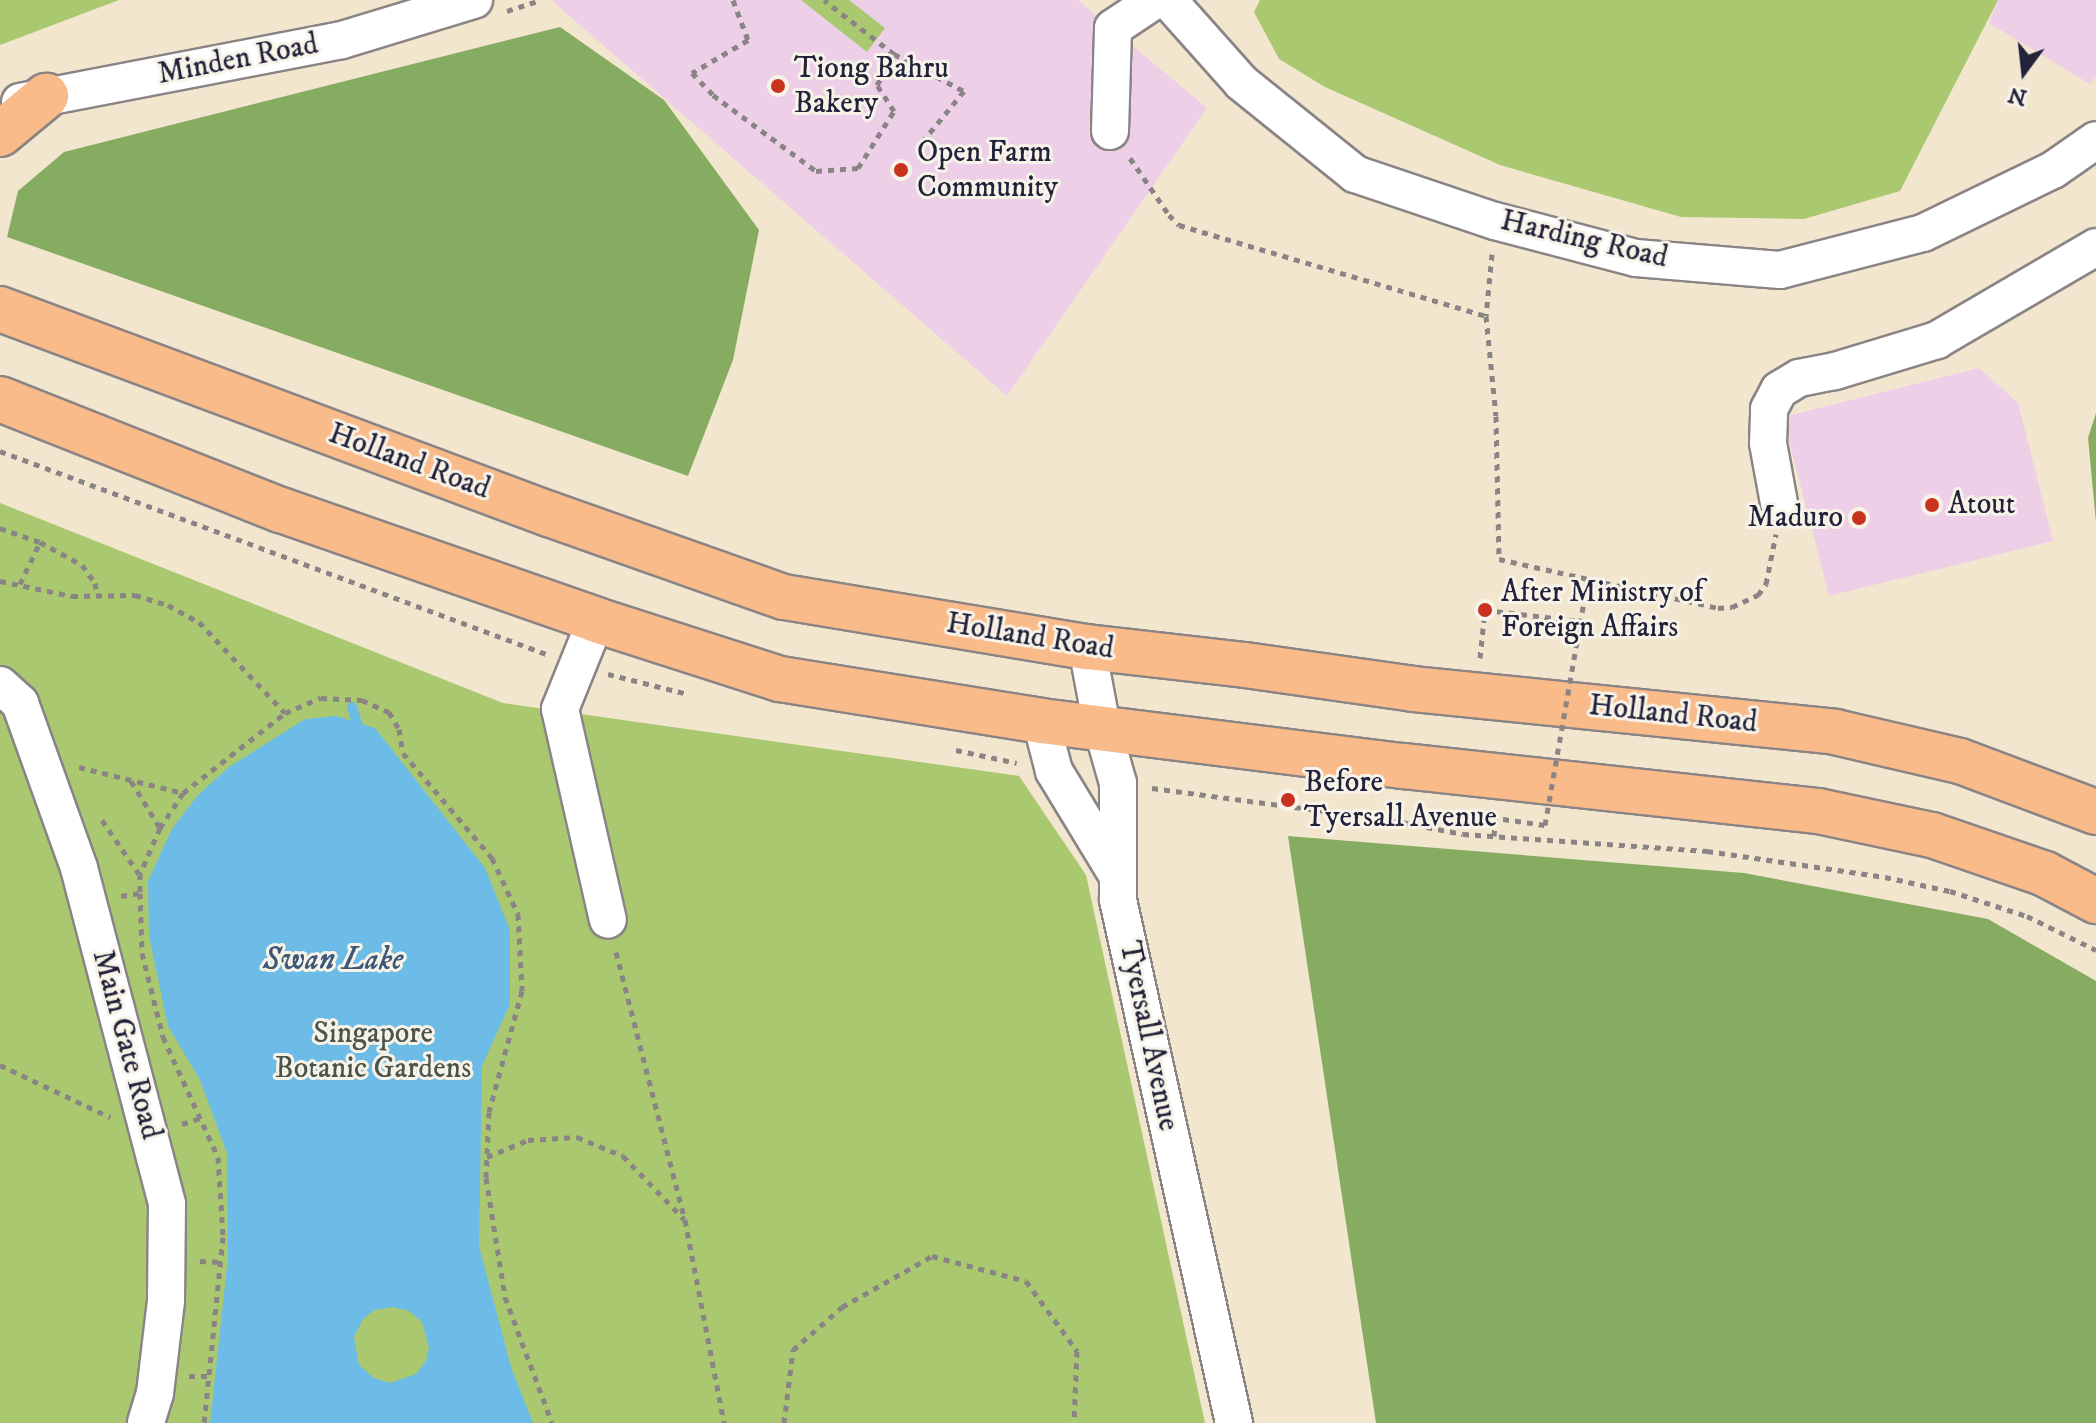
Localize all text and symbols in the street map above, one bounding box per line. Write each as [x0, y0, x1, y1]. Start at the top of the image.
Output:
street label: Minden Road [155, 27, 321, 93]
north arrow [1984, 32, 2064, 112]
place label: Tiong Bahru Bakery [794, 51, 949, 122]
marker: Tiong Bahru Bakery [769, 77, 787, 95]
text: N [2005, 80, 2030, 111]
place label: Open Farm Community [917, 135, 1058, 206]
marker: Open Farm Community [892, 161, 910, 179]
street label: Harding Road [1497, 203, 1671, 277]
street label: Holland Road [323, 416, 495, 508]
place label: Atout [1948, 487, 2015, 523]
marker: Atout [1923, 496, 1941, 514]
place label: Maduro [1748, 500, 1843, 536]
marker: Maduro [1850, 509, 1868, 527]
place label: After Ministry of Foreign Affairs [1501, 575, 1703, 646]
marker: After Ministry of Foreign Affairs [1476, 601, 1494, 619]
street label: Holland Road [944, 606, 1116, 668]
street label: Holland Road [1587, 688, 1759, 742]
place label: Before Tyersall Avenue [1304, 765, 1497, 836]
marker: Before Tyersall Avenue [1279, 791, 1297, 809]
street label: Tyersall Avenue [1110, 938, 1186, 1134]
water label: Swan Lake [263, 941, 403, 979]
street label: Main Gate Road [83, 946, 169, 1144]
park label: Singapore Botanic Gardens [275, 1016, 471, 1086]

